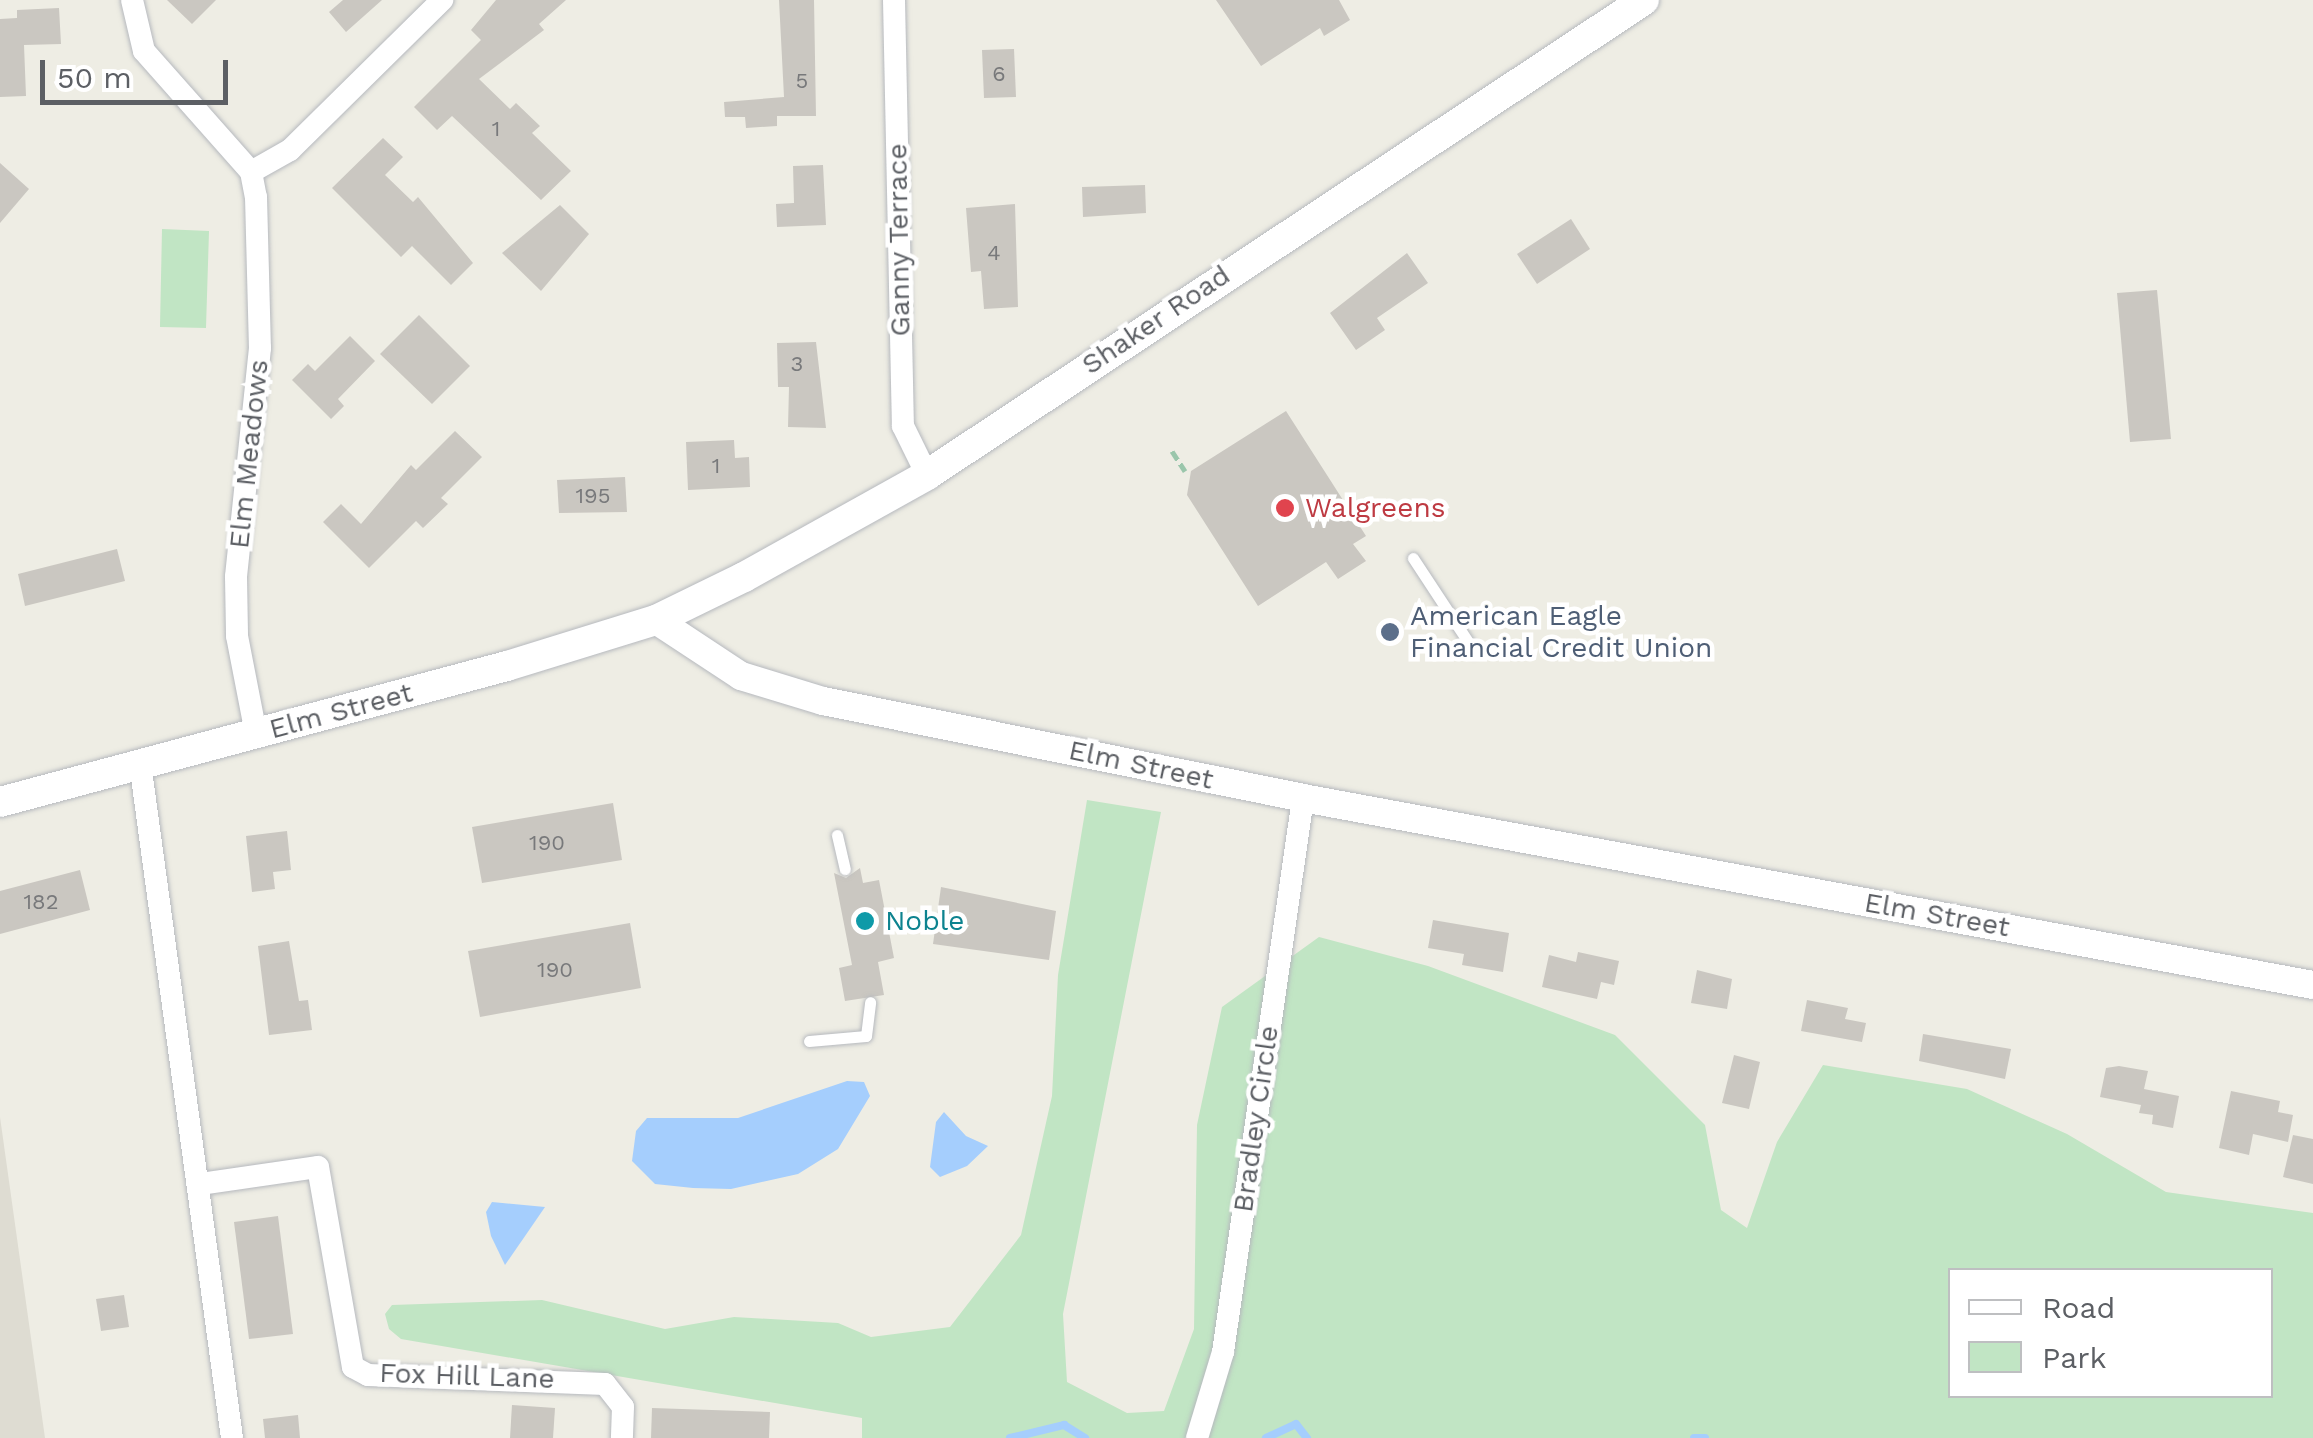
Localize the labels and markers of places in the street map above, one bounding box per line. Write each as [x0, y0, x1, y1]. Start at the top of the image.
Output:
place label: Walgreens [1305, 491, 1445, 525]
marker: Walgreens [1274, 497, 1296, 519]
place label: American Eagle Financial Credit Union [1410, 599, 1713, 665]
marker: American Eagle Financial Credit Union [1379, 621, 1401, 643]
place label: Noble [885, 904, 964, 938]
marker: Noble [854, 910, 876, 932]

